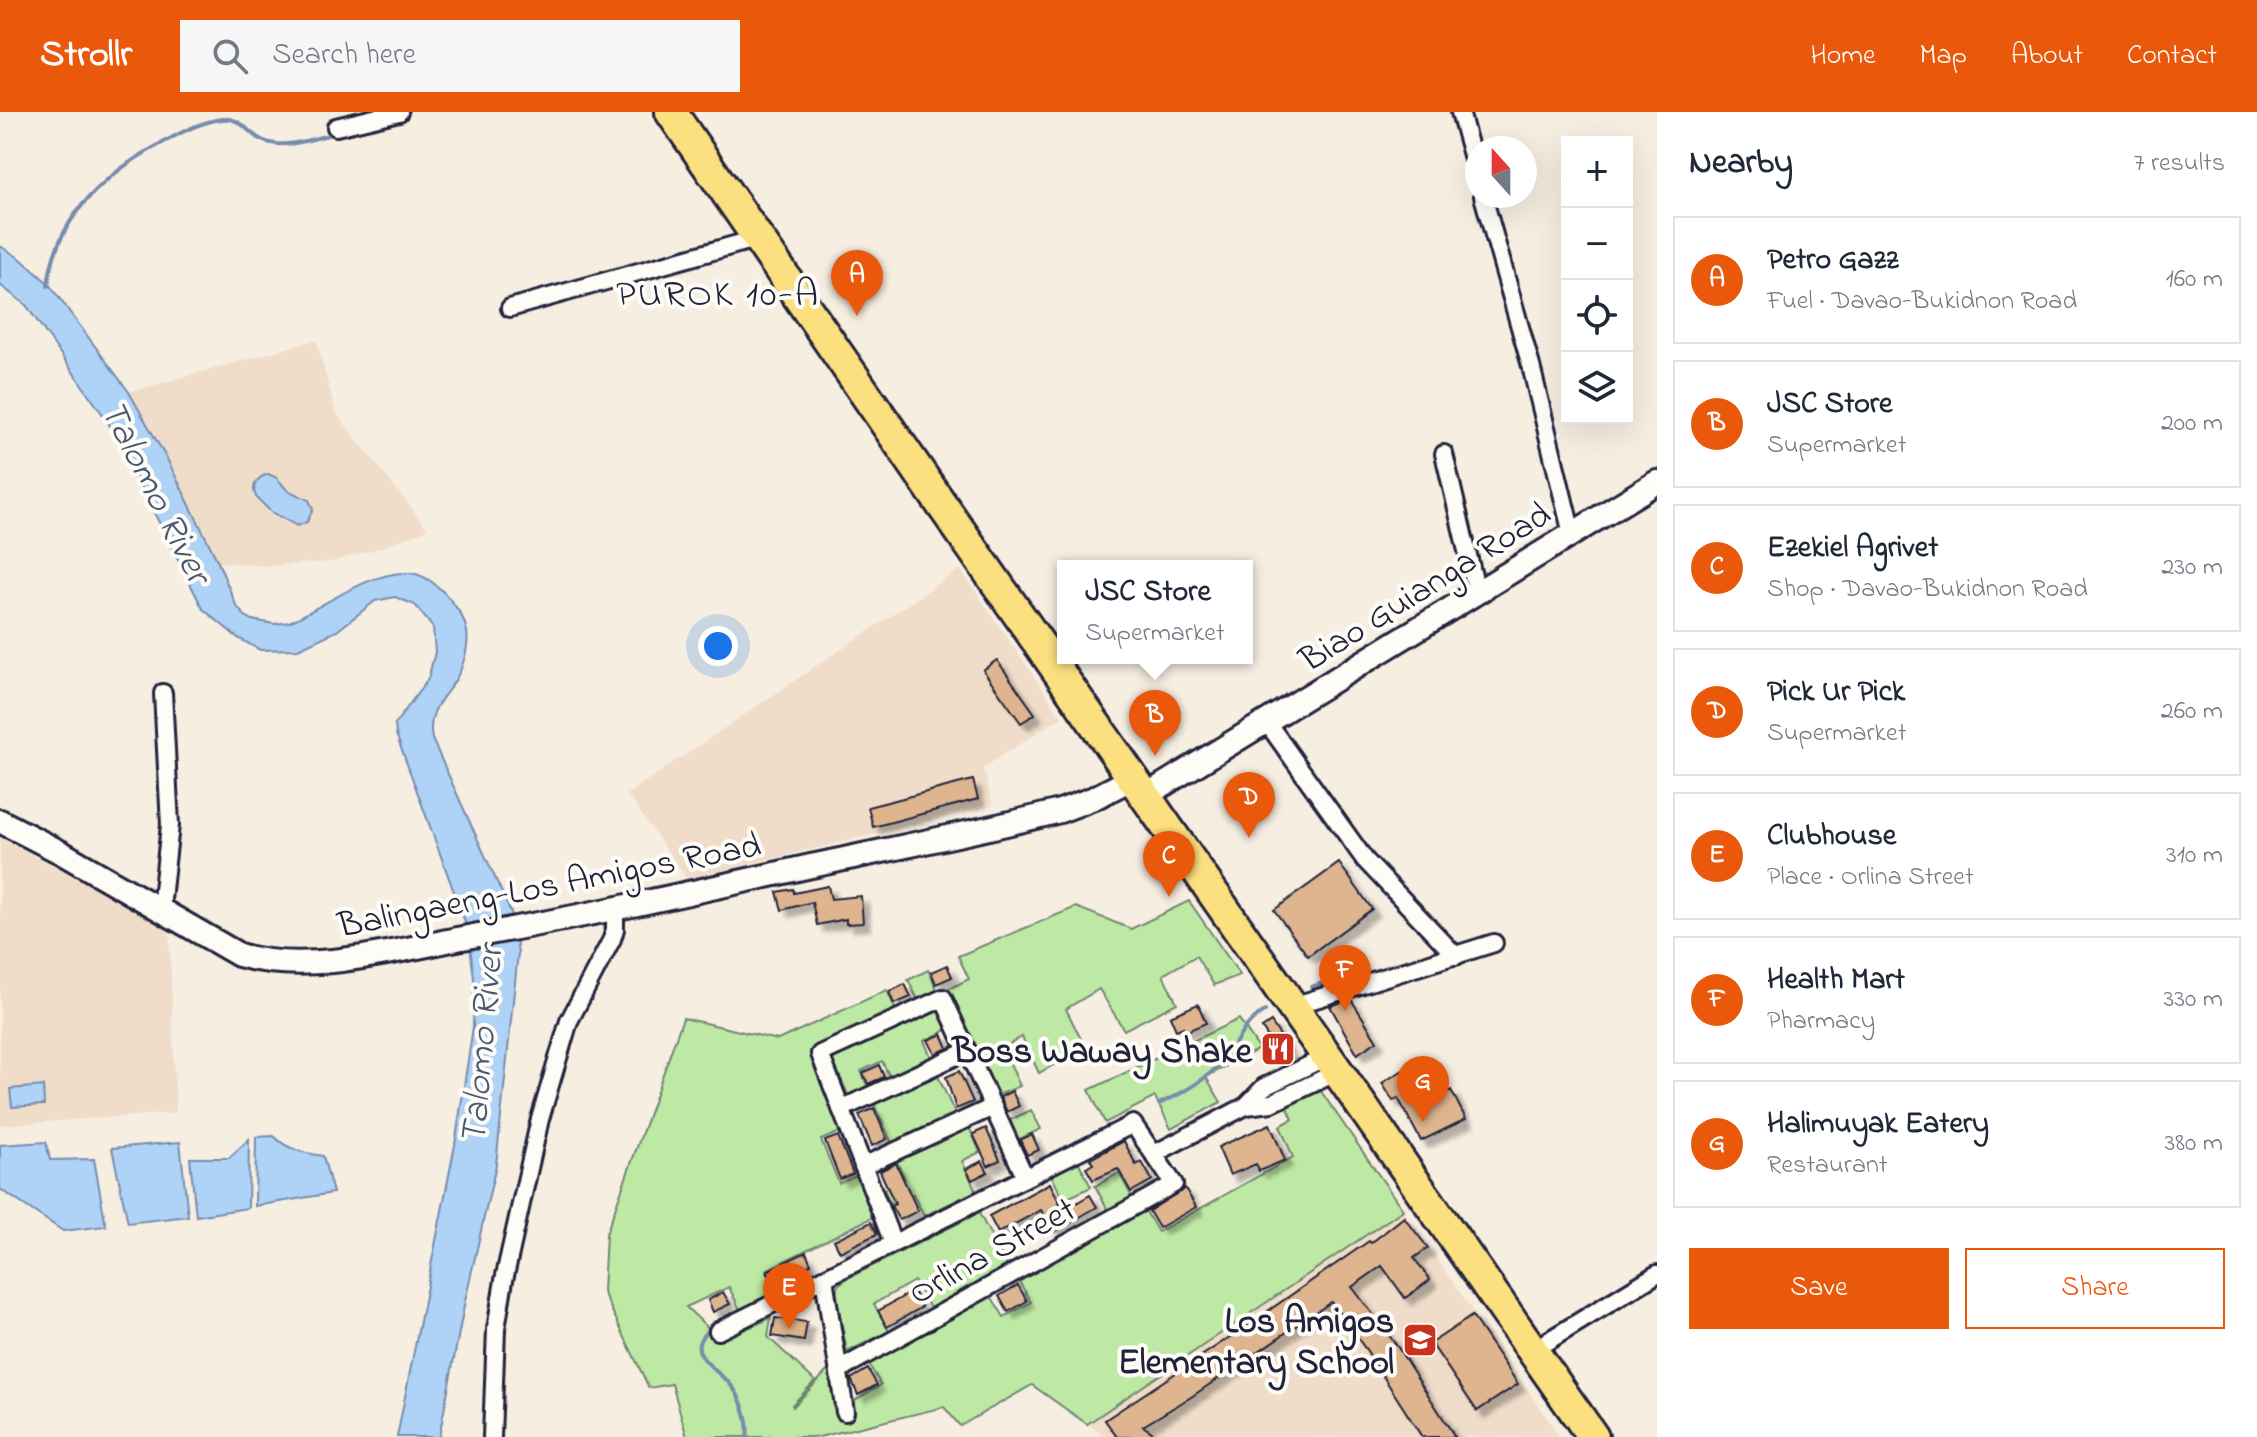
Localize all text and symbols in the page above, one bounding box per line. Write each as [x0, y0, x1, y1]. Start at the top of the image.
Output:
search box [180, 20, 740, 92]
text: Strollr [40, 28, 132, 84]
icon: search [208, 34, 252, 78]
text: Search here [272, 34, 416, 78]
text: Home [1810, 36, 1876, 77]
text: Map [1920, 36, 1967, 77]
text: About [2011, 36, 2083, 77]
text: Contact [2127, 36, 2217, 77]
north arrow [1465, 136, 1537, 208]
map controls [1561, 136, 1633, 424]
button: + [1561, 136, 1633, 208]
text: Nearby [1689, 139, 1793, 189]
text: 7 results [2134, 145, 2225, 183]
button: − [1561, 208, 1633, 280]
text: Petro Gazz [1767, 239, 1899, 283]
pin: A [831, 250, 883, 316]
text: A [1709, 261, 1725, 299]
text: 160 m [2165, 261, 2223, 299]
district label: PUROK 10-A [616, 268, 820, 324]
button: locate [1561, 280, 1633, 352]
text: Fuel · Davao-Bukidnon Road [1767, 283, 2077, 321]
button: layers [1561, 352, 1633, 424]
text: JSC Store [1767, 383, 1893, 427]
water label: Talomo River [83, 391, 226, 598]
text: B [1708, 405, 1726, 443]
text: 200 m [2161, 405, 2223, 443]
text: Supermarket [1767, 427, 1906, 465]
street label: Biao Guianga Road [1290, 490, 1562, 688]
text: Ezekiel Agrivet [1767, 527, 1938, 571]
text: C [1710, 549, 1724, 587]
text: 230 m [2161, 549, 2223, 587]
popup [1057, 560, 1253, 664]
text: JSC Store [1085, 571, 1211, 615]
text: Shop · Davao-Bukidnon Road [1767, 571, 2088, 609]
text: Supermarket [1085, 615, 1225, 653]
your location [698, 626, 738, 666]
text: Pick Ur Pick [1767, 671, 1905, 715]
pin: B [1129, 690, 1181, 756]
text: D [1707, 693, 1727, 731]
text: 260 m [2161, 693, 2223, 731]
text: Supermarket [1767, 715, 1906, 753]
pin: D [1223, 772, 1275, 838]
text: Clubhouse [1767, 815, 1896, 859]
street label: Balingaeng-Los Amigos Road [333, 820, 766, 955]
pin: C [1143, 831, 1195, 897]
text: E [1709, 837, 1725, 875]
text: 310 m [2166, 837, 2223, 875]
text: Place · Orlina Street [1767, 859, 1974, 897]
water label: Talomo River [447, 939, 521, 1147]
pin: F [1319, 945, 1371, 1011]
text: Health Mart [1767, 959, 1905, 1003]
text: F [1709, 981, 1725, 1019]
text: 330 m [2164, 981, 2223, 1019]
text: Pharmacy [1767, 1003, 1875, 1041]
place label: Boss Waway Shake [950, 1027, 1253, 1080]
restaurant icon: Boss Waway Shake [1259, 1030, 1297, 1068]
pin: G [1397, 1056, 1449, 1122]
text: Halimuyak Eatery [1767, 1103, 1989, 1147]
text: G [1709, 1125, 1725, 1163]
text: 380 m [2165, 1125, 2223, 1163]
text: Restaurant [1767, 1147, 1887, 1185]
street label: Orlina Street [900, 1185, 1087, 1321]
button: Save [1689, 1248, 1949, 1329]
button: Share [1965, 1248, 2225, 1329]
pin: E [763, 1263, 815, 1329]
place label: Los Amigos Elementary School [1118, 1297, 1394, 1391]
school or university icon: Los Amigos Elementary School [1401, 1321, 1439, 1359]

